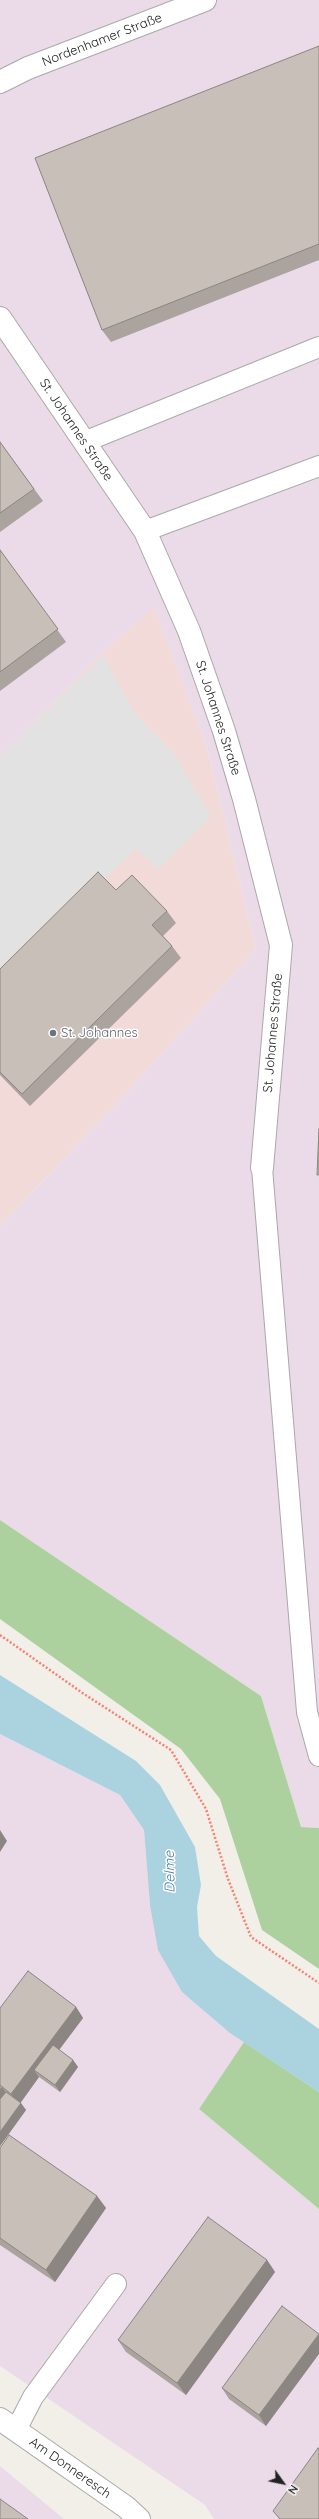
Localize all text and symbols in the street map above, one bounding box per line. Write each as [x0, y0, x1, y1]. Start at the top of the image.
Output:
street label: Nordenhamer Straße [40, 10, 164, 70]
street label: St. Johannes Straße [36, 376, 116, 484]
street label: St. Johannes Straße [192, 659, 244, 777]
street label: St. Johannes Straße [260, 973, 286, 1093]
place label: St. Johannes [61, 1025, 138, 1041]
marker: St. Johannes [48, 1028, 58, 1038]
water label: Delme [161, 1851, 179, 1893]
street label: Am Donneresch [26, 2434, 114, 2502]
north arrow [263, 2463, 303, 2503]
text: N [285, 2482, 301, 2497]

